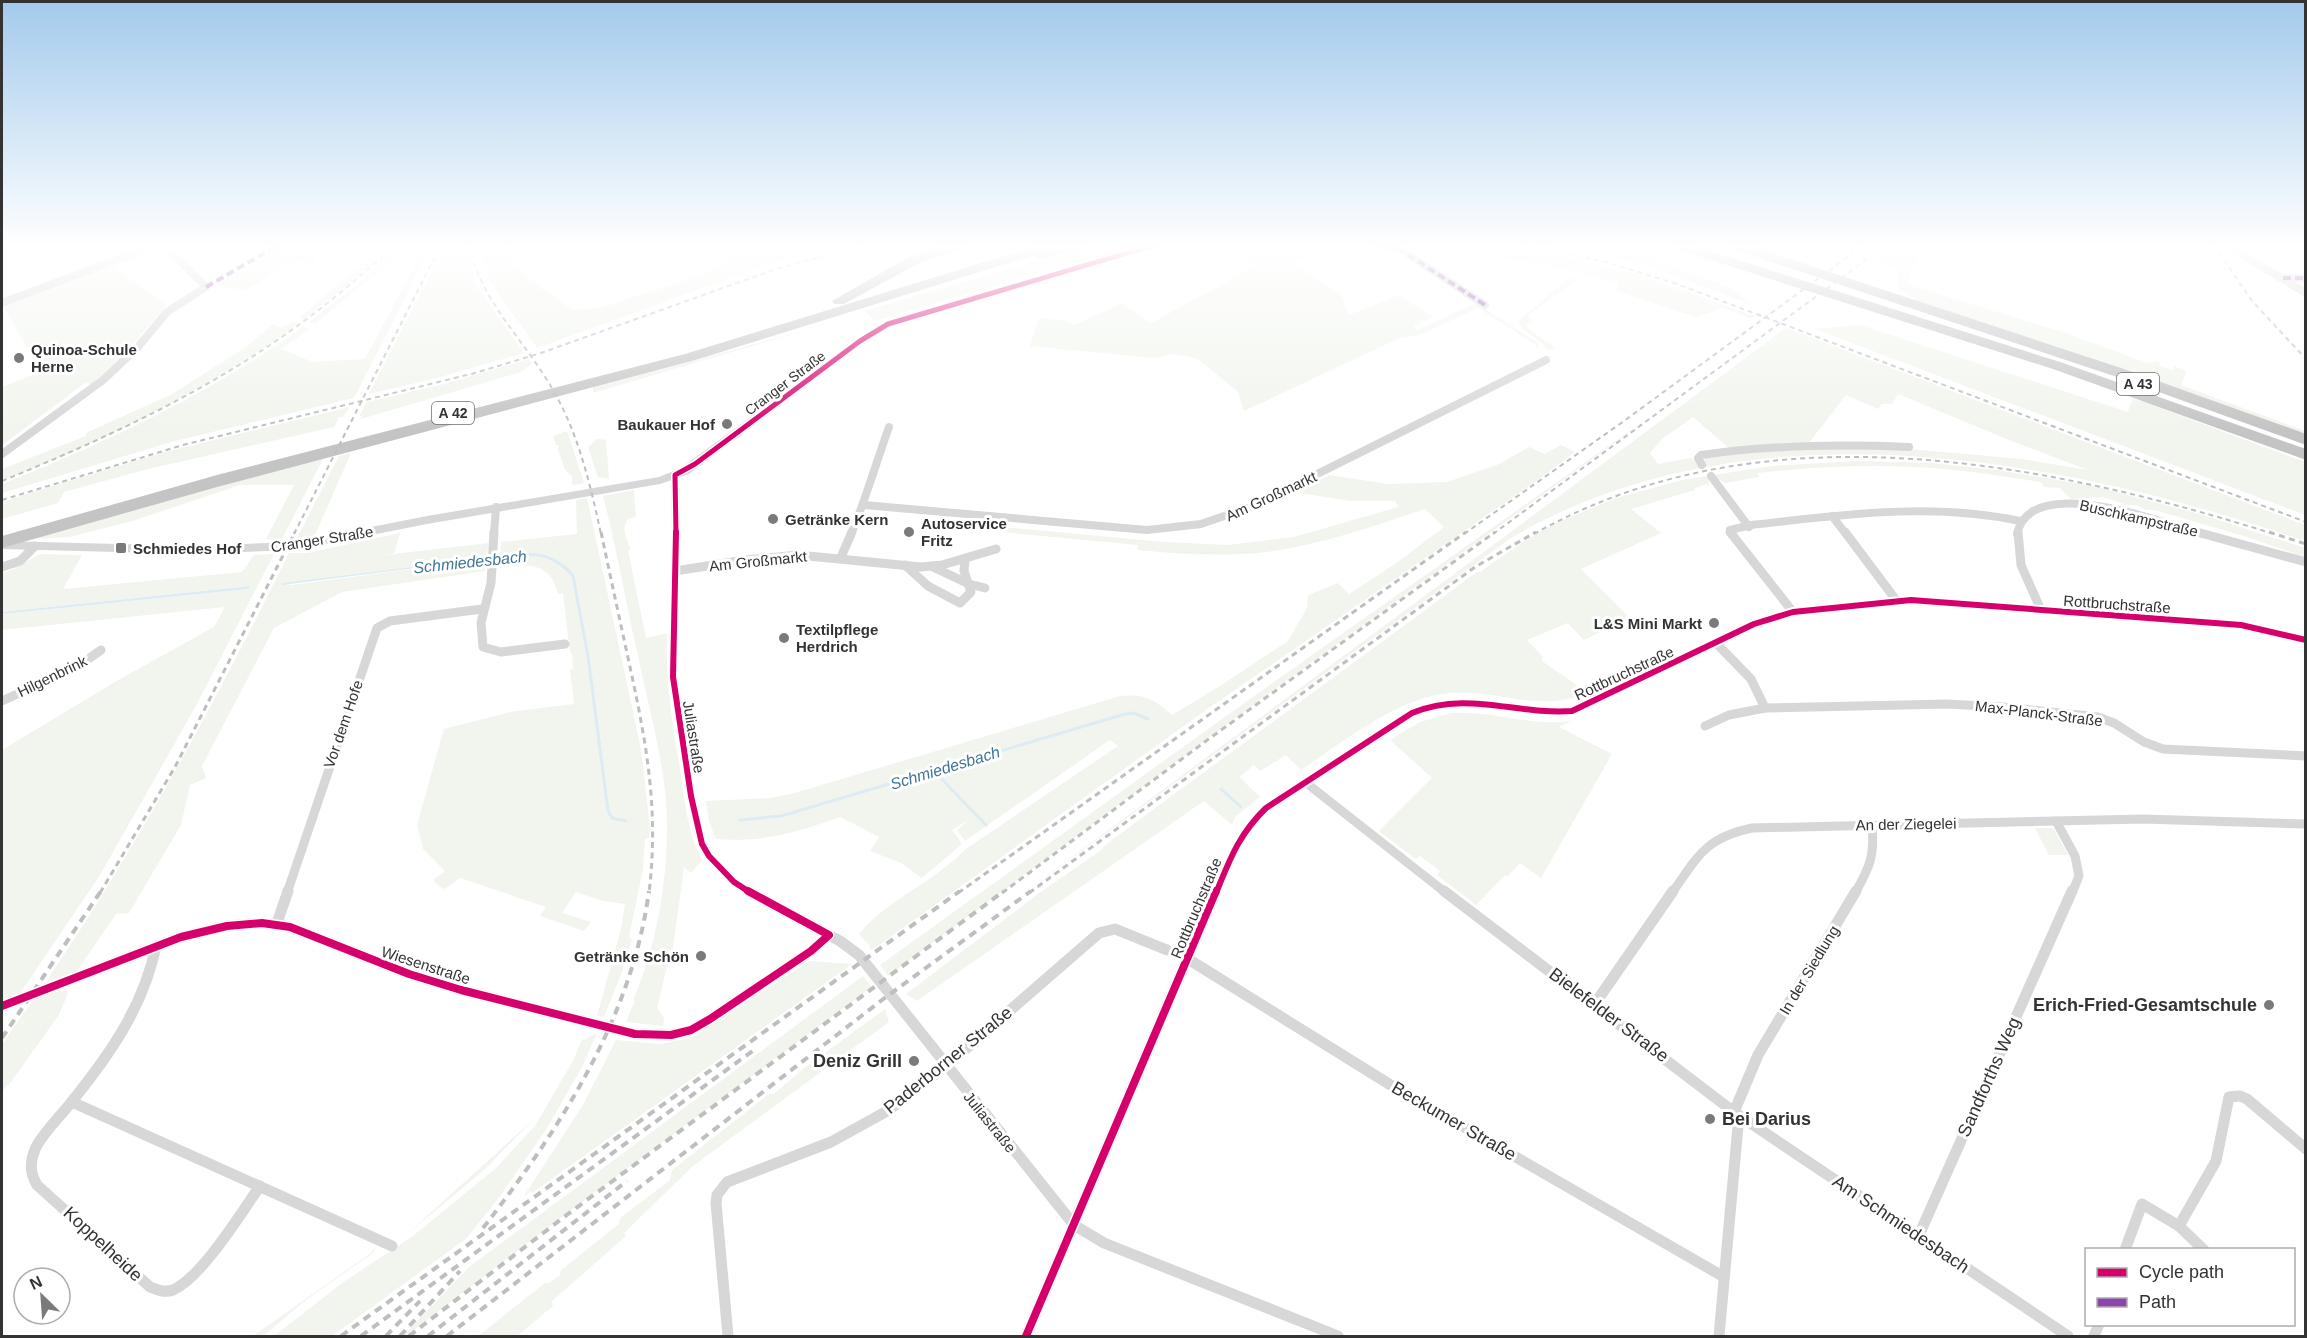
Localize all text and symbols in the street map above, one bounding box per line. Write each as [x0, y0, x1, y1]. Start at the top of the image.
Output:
place label: Quinoa-Schule Herne [31, 341, 137, 375]
street label: Cranger Straße [742, 347, 829, 418]
marker: Quinoa-Schule Herne [12, 351, 26, 365]
road number: A 43 [2117, 373, 2159, 395]
road number: A 42 [432, 402, 474, 424]
place label: Baukauer Hof [617, 416, 716, 433]
marker: Baukauer Hof [720, 417, 734, 431]
street label: Am Großmarkt [1223, 467, 1320, 524]
street label: Buschkampstraße [2078, 496, 2200, 540]
place label: Getränke Kern [785, 511, 888, 528]
marker: Getränke Kern [766, 512, 780, 526]
place label: Autoservice Fritz [921, 515, 1007, 549]
street label: Cranger Straße [270, 523, 374, 555]
marker: Autoservice Fritz [902, 525, 916, 539]
place label: Schmiedes Hof [133, 540, 242, 557]
marker: Schmiedes Hof [114, 541, 128, 555]
street label: Am Großmarkt [708, 547, 809, 575]
water label: Schmiedesbach [413, 548, 528, 576]
street label: Rottbruchstraße [2063, 592, 2171, 616]
place label: L&S Mini Markt [1594, 615, 1702, 632]
marker: L&S Mini Markt [1707, 616, 1721, 630]
place label: Textilpflege Herdrich [796, 621, 878, 655]
marker: Textilpflege Herdrich [777, 631, 791, 645]
street label: Rottbruchstraße [1572, 643, 1676, 703]
street label: Hilgenbrink [15, 652, 90, 700]
street label: Vor dem Hofe [320, 678, 366, 770]
street label: Max-Planck-Straße [1974, 697, 2104, 729]
street label: Juliastraße [680, 699, 708, 775]
water label: Schmiedesbach [888, 743, 1002, 793]
street label: An der Ziegelei [1855, 815, 1957, 833]
street label: Rottbruchstraße [1167, 855, 1225, 961]
street label: In der Siedlung [1776, 922, 1842, 1018]
street label: Wiesenstraße [379, 943, 473, 987]
place label: Getränke Schön [574, 948, 689, 965]
marker: Getränke Schön [694, 949, 708, 963]
street label: Bielefelder Straße [1545, 964, 1673, 1066]
place label: Erich-Fried-Gesamtschule [2033, 995, 2257, 1015]
marker: Erich-Fried-Gesamtschule [2262, 998, 2276, 1012]
street label: Paderborner Straße [880, 1002, 1016, 1118]
street label: Sandforths Weg [1954, 1014, 2024, 1140]
place label: Deniz Grill [813, 1051, 902, 1071]
marker: Deniz Grill [907, 1054, 921, 1068]
street label: Beckumer Straße [1388, 1077, 1520, 1165]
street label: Juliastraße [960, 1088, 1020, 1156]
place label: Bei Darius [1722, 1109, 1811, 1129]
marker: Bei Darius [1703, 1112, 1717, 1126]
street label: Am Schmiedesbach [1829, 1171, 1973, 1277]
street label: Koppelheide [60, 1203, 146, 1285]
legend [2085, 1248, 2295, 1326]
text: Cycle path [2139, 1262, 2224, 1282]
north arrow [12, 1266, 72, 1326]
text: N [27, 1273, 45, 1293]
text: Path [2139, 1292, 2176, 1312]

